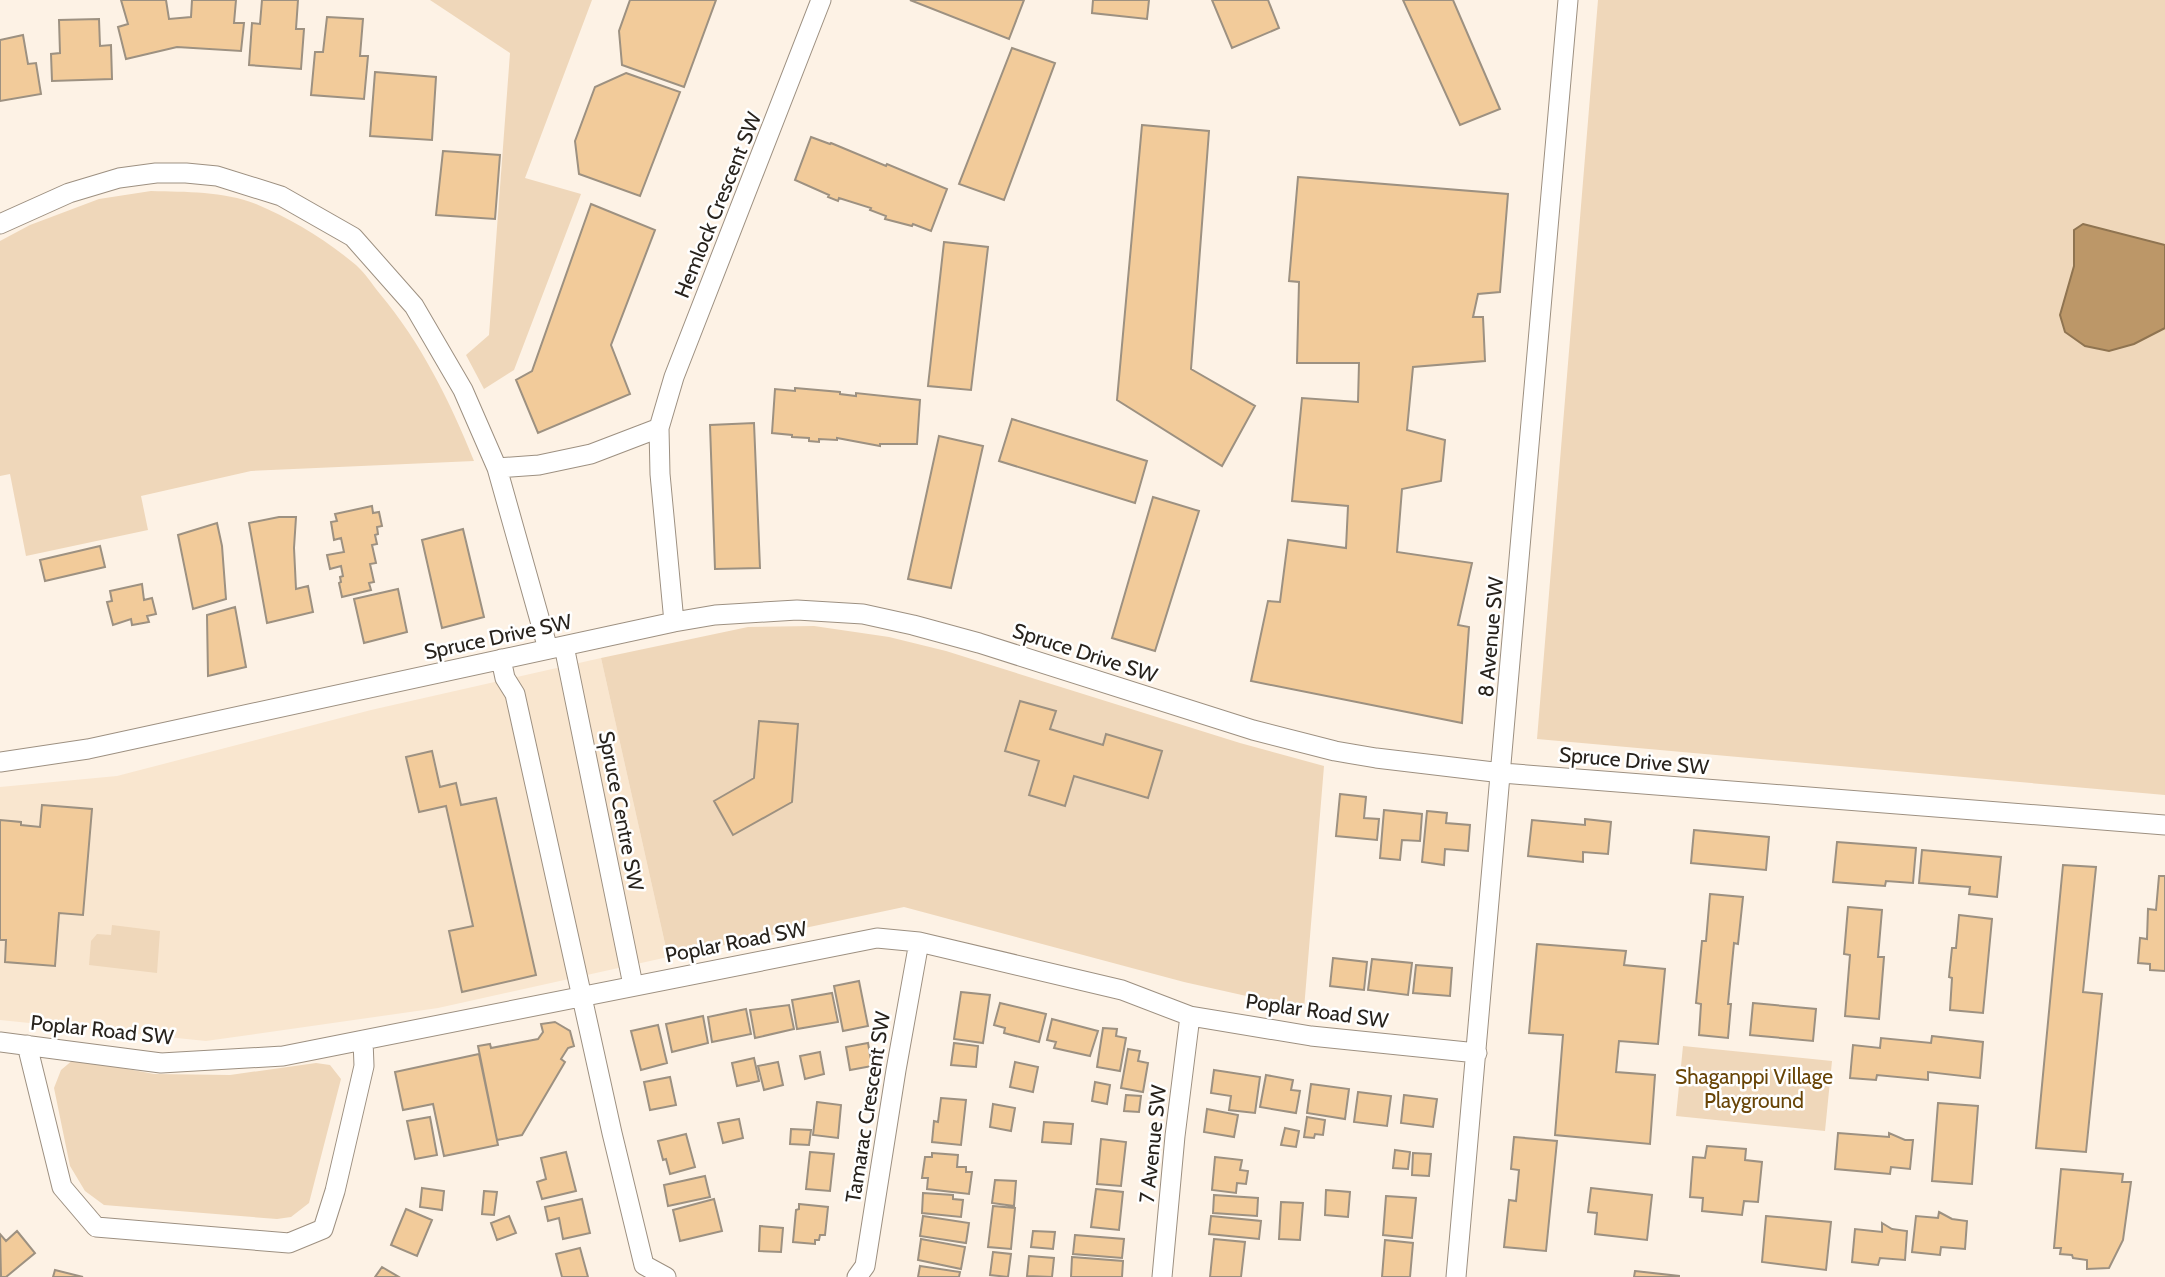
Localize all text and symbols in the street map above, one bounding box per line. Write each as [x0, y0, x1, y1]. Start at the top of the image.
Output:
street label: Hemlock Crescent SW [669, 108, 766, 301]
street label: 8 Avenue SW [1473, 576, 1508, 698]
street label: Spruce Drive SW [422, 609, 574, 664]
street label: Spruce Drive SW [1010, 617, 1161, 688]
street label: Spruce Centre SW [594, 729, 649, 893]
street label: Spruce Drive SW [1558, 741, 1710, 780]
street label: Poplar Road SW [663, 915, 809, 967]
street label: Poplar Road SW [1244, 988, 1390, 1033]
street label: Tamarac Crescent SW [840, 1009, 895, 1204]
street label: Poplar Road SW [29, 1010, 175, 1049]
park label: Shaganppi Village Playground [1675, 1064, 1833, 1113]
street label: 7 Avenue SW [1134, 1083, 1171, 1204]

